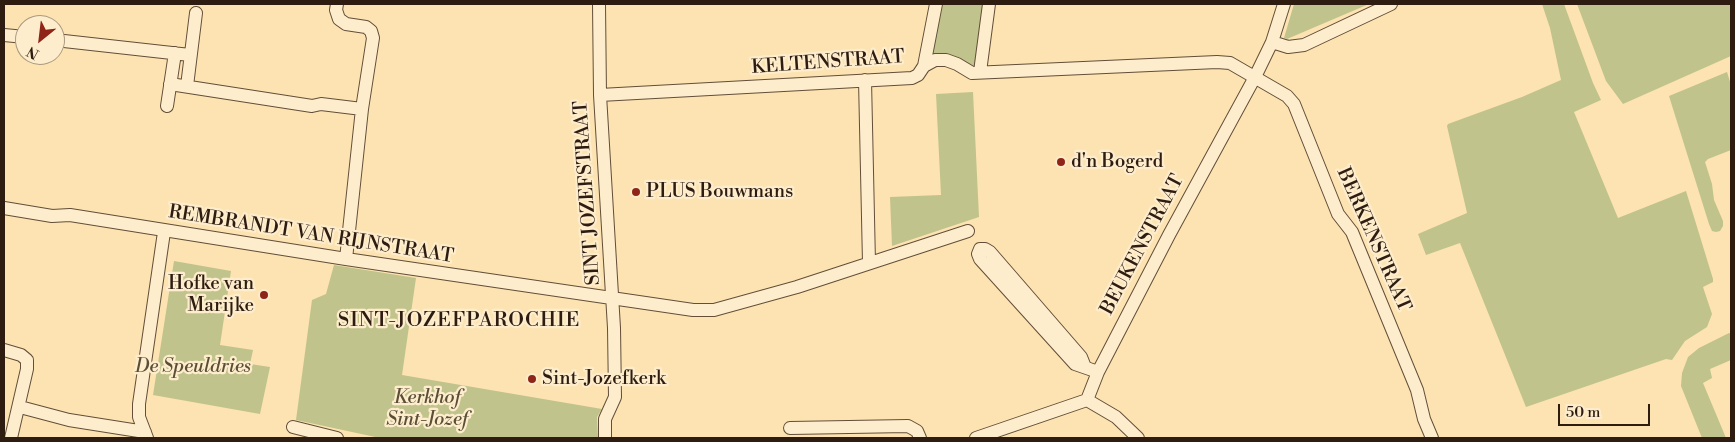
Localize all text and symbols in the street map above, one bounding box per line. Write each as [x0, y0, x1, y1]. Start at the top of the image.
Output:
north arrow [15, 15, 65, 65]
text: N [24, 42, 42, 63]
street label: KELTENSTRAAT [751, 46, 905, 80]
street label: SINT JOZEFSTRAAT [570, 100, 606, 286]
place label: d'n Bogerd [1071, 151, 1163, 173]
marker: d'n Bogerd [1055, 156, 1067, 168]
street label: BERKENSTRAAT [1331, 165, 1415, 315]
street label: BEUKENSTRAAT [1096, 171, 1190, 319]
place label: PLUS Bouwmans [646, 181, 793, 203]
marker: PLUS Bouwmans [630, 186, 642, 198]
street label: REMBRANDT VAN RIJNSTRAAT [167, 201, 455, 269]
place label: Hofke van Marijke [168, 273, 254, 317]
marker: Hofke van Marijke [258, 289, 270, 301]
district label: SINT-JOZEFPAROCHIE [335, 309, 583, 333]
park label: De Speuldries [135, 356, 251, 378]
place label: Sint-Jozefkerk [542, 368, 666, 390]
marker: Sint-Jozefkerk [526, 373, 538, 385]
park label: Kerkhof Sint-Jozef [386, 387, 468, 431]
scale bar [1560, 394, 1652, 426]
text: 50 m [1566, 403, 1600, 422]

